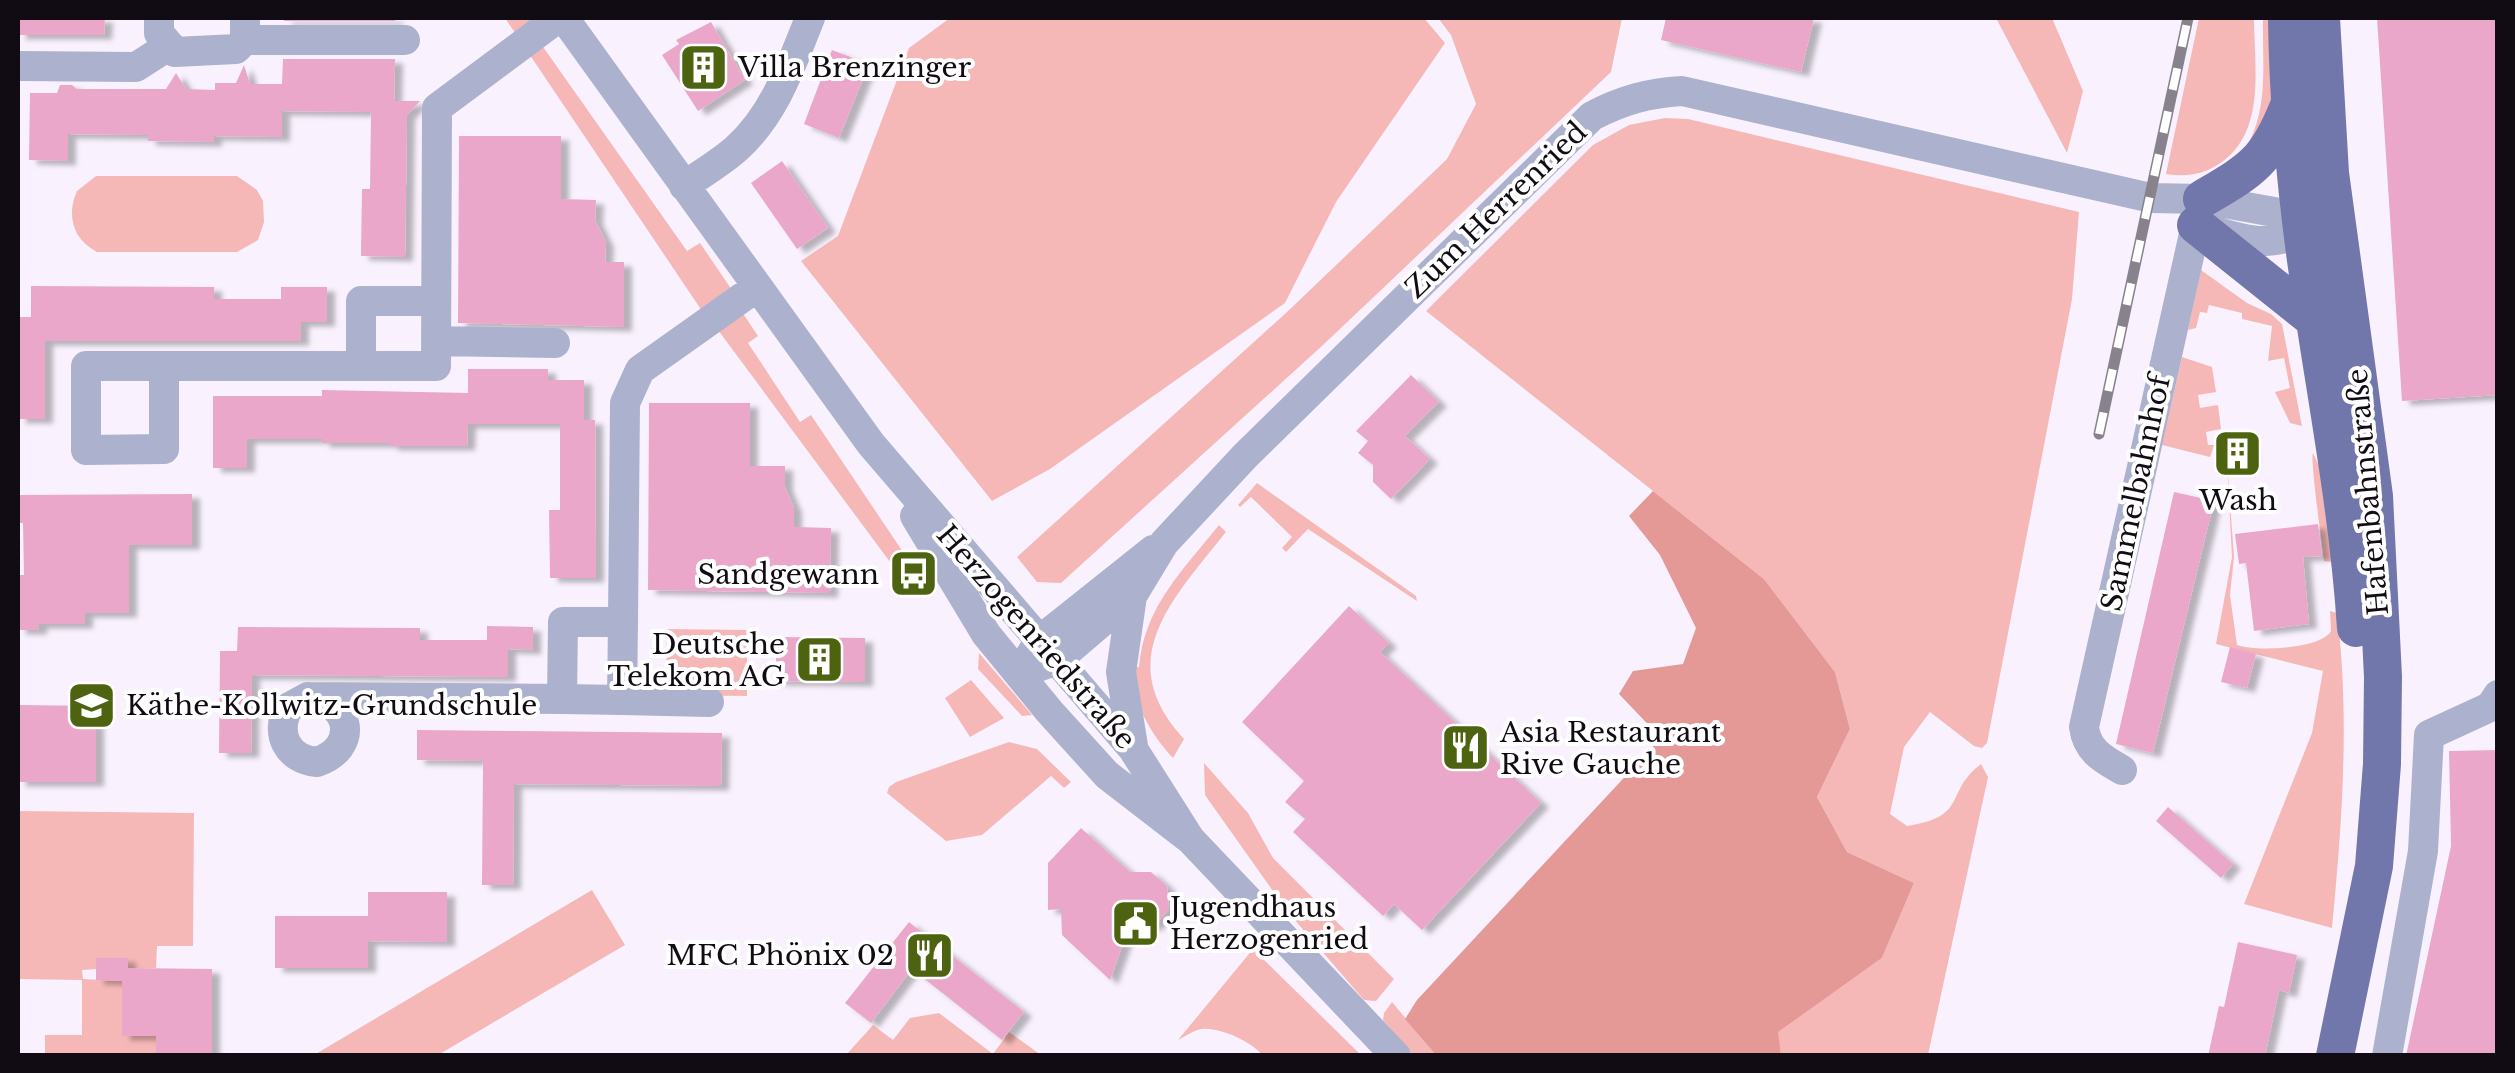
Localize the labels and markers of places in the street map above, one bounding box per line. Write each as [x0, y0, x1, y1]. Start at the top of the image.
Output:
building icon: Villa Brenzinger [677, 41, 729, 93]
place label: Villa Brenzinger [737, 50, 972, 85]
building icon: Wash [2212, 427, 2264, 479]
place label: Wash [2198, 483, 2277, 518]
bus stop icon: Sandgewann [888, 548, 940, 600]
place label: Sandgewann [697, 557, 879, 592]
place label: Deutsche Telekom AG [607, 627, 785, 694]
building icon: Deutsche Telekom AG [794, 634, 846, 686]
school or university icon: Käthe-Kollwitz-Grundschule [65, 679, 117, 731]
place label: Käthe-Kollwitz-Grundschule [126, 688, 537, 723]
place label: Asia Restaurant Rive Gauche [1499, 715, 1722, 782]
restaurant icon: Asia Restaurant Rive Gauche [1439, 722, 1491, 774]
place label: Jugendhaus Herzogenried [1166, 890, 1368, 957]
public building icon: Jugendhaus Herzogenried [1109, 897, 1161, 949]
restaurant icon: MFC Phönix 02 [903, 929, 955, 981]
place label: MFC Phönix 02 [667, 938, 894, 973]

